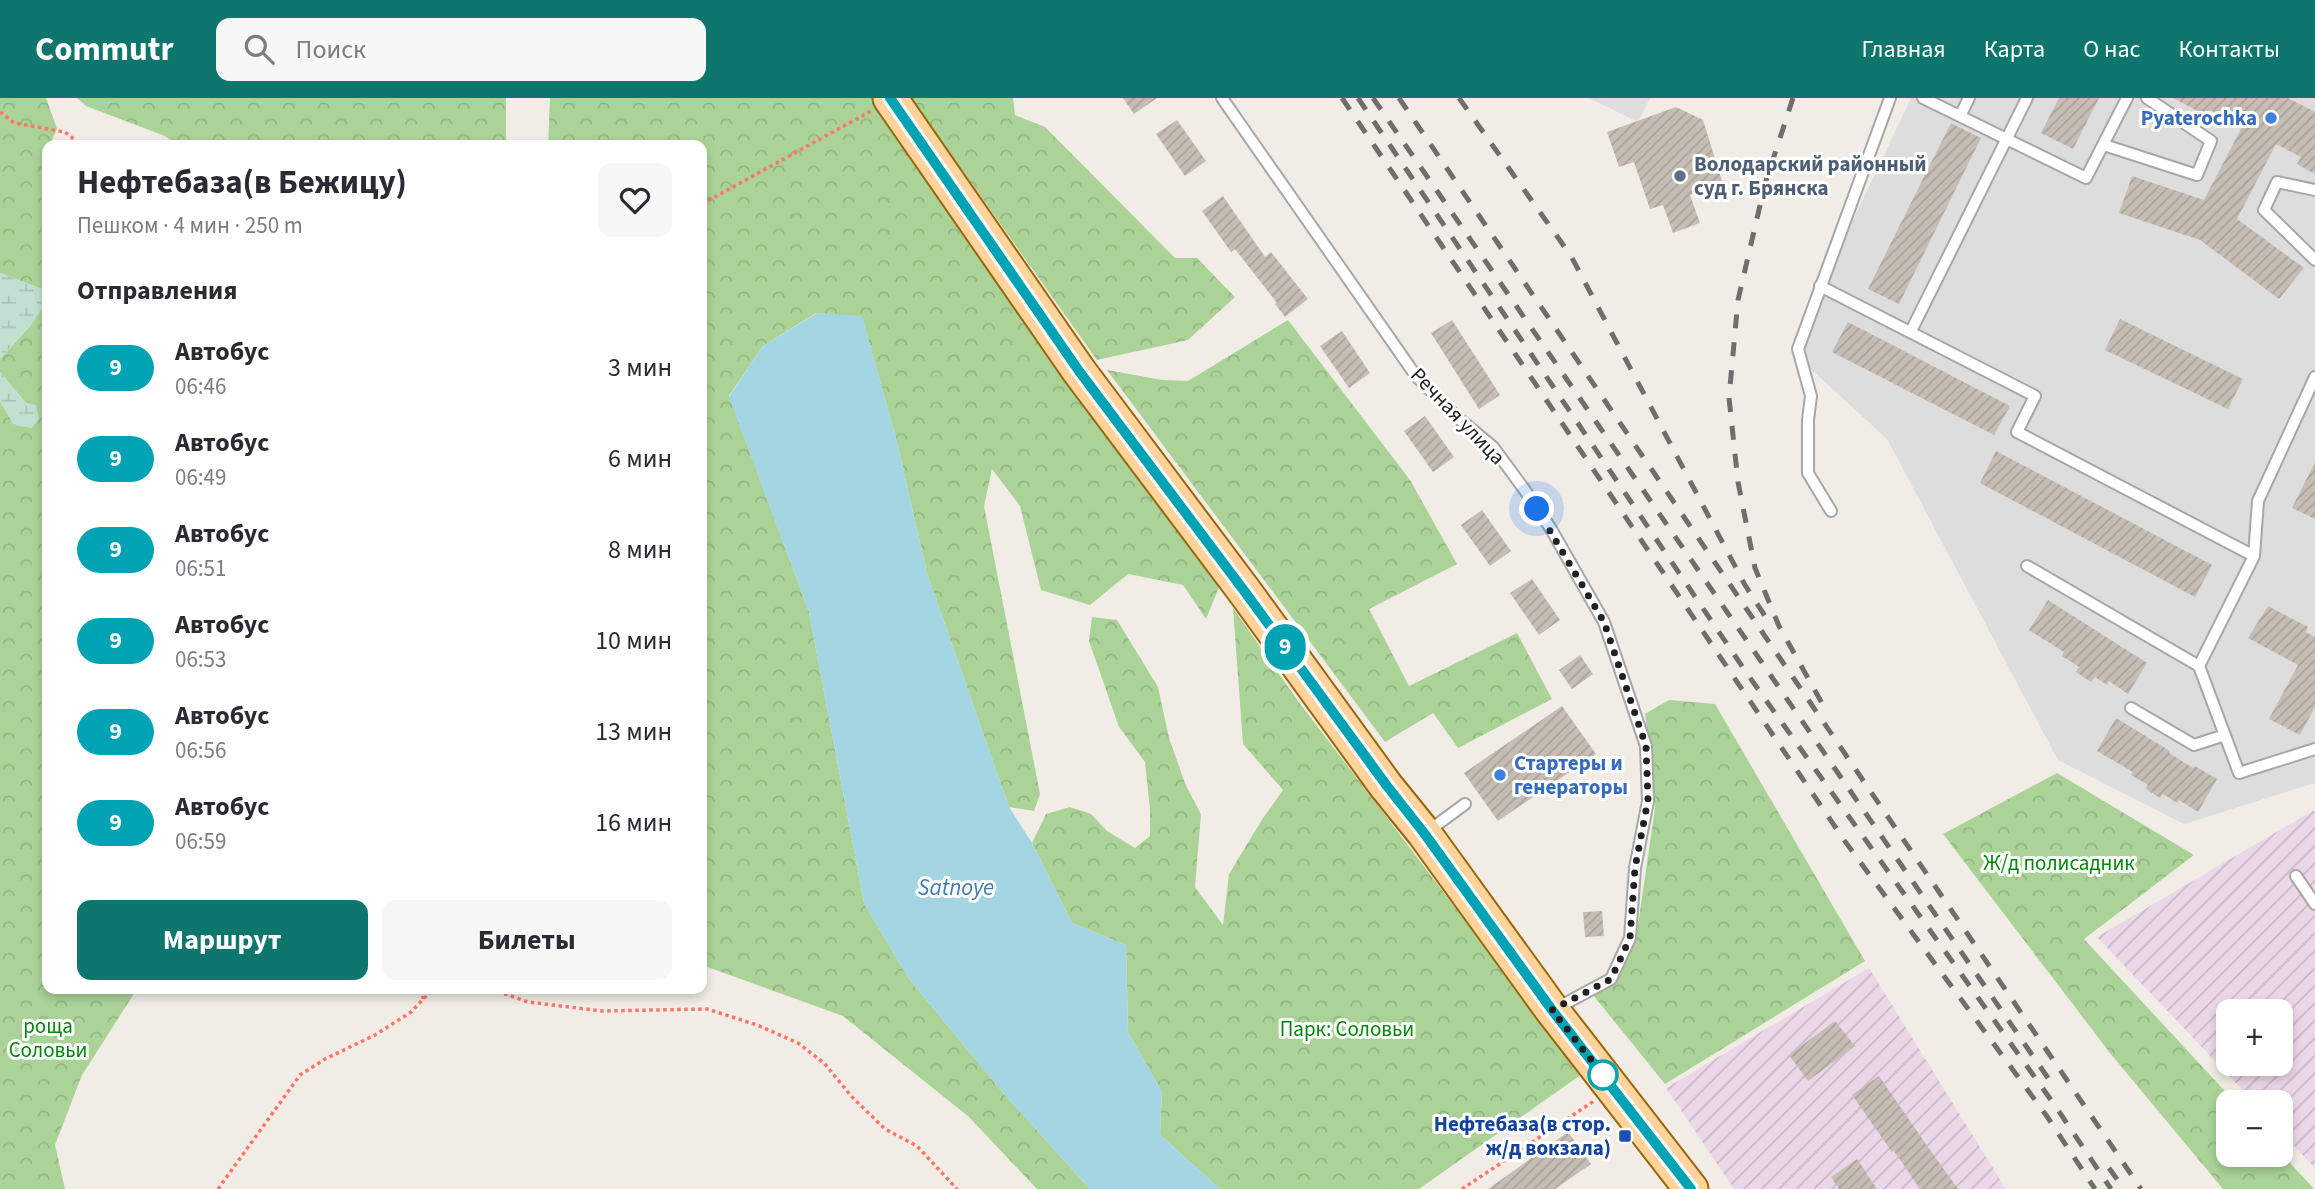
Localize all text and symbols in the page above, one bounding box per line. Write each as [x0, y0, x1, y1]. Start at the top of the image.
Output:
search box [216, 18, 706, 81]
text: Commutr [35, 26, 174, 73]
icon: search [240, 30, 278, 68]
text: Поиск [296, 31, 366, 68]
text: Главная [1861, 32, 1946, 67]
text: Карта [1984, 32, 2045, 67]
text: О нас [2083, 32, 2140, 67]
text: Контакты [2178, 32, 2280, 67]
place label: Pyaterochka [2141, 103, 2257, 133]
marker: Pyaterochka [2263, 110, 2279, 126]
place label: Володарский районный суд г. Брянска [1694, 149, 1927, 203]
text: Нефтебаза(в Бежицу) [77, 159, 407, 206]
button: heart [598, 163, 672, 237]
marker: Володарский районный суд г. Брянска [1672, 168, 1688, 184]
text: Пешком · 4 мин · 250 m [77, 209, 303, 242]
text: Отправления [77, 272, 237, 309]
text: Автобус [175, 333, 269, 370]
text: 3 мин [608, 349, 672, 386]
text: 9 [109, 350, 122, 385]
street label: Речная улица [1404, 361, 1512, 471]
text: 06:46 [175, 370, 226, 403]
text: Автобус [175, 424, 269, 461]
text: 6 мин [608, 440, 672, 477]
text: 9 [109, 441, 122, 476]
text: 06:49 [175, 461, 226, 494]
your location [1519, 491, 1554, 526]
text: Автобус [175, 515, 269, 552]
text: 8 мин [608, 531, 672, 568]
text: 9 [109, 532, 122, 567]
text: 06:51 [175, 552, 226, 585]
text: Автобус [175, 606, 269, 643]
text: 10 мин [595, 622, 672, 659]
text: 9 [109, 623, 122, 658]
line badge: 9 [1262, 624, 1308, 670]
text: 9 [1279, 629, 1291, 664]
text: 06:53 [175, 643, 226, 676]
text: Автобус [175, 697, 269, 734]
text: 13 мин [595, 713, 672, 750]
text: 9 [109, 714, 122, 749]
text: 06:56 [175, 734, 226, 767]
place label: Стартеры и генераторы [1514, 748, 1628, 802]
marker: Стартеры и генераторы [1492, 767, 1508, 783]
text: Автобус [175, 788, 269, 825]
text: 16 мин [595, 804, 672, 841]
text: 9 [109, 805, 122, 840]
text: 06:59 [175, 825, 226, 858]
park label: Ж/д полисадник [1983, 848, 2135, 878]
water label: Satnoye [918, 871, 994, 904]
button: Маршрут [77, 900, 368, 980]
button: Билеты [382, 900, 672, 980]
map controls [2216, 999, 2293, 1167]
button: + [2216, 999, 2293, 1076]
park label: роща Соловьи [9, 1011, 87, 1065]
park label: Парк: Соловьи [1280, 1014, 1414, 1044]
unlabelled marker [1588, 1060, 1618, 1090]
button: − [2216, 1090, 2293, 1167]
place label: Нефтебаза(в стор. ж/д вокзала) [1434, 1109, 1611, 1163]
marker: Нефтебаза(в стор. ж/д вокзала) [1617, 1128, 1633, 1144]

